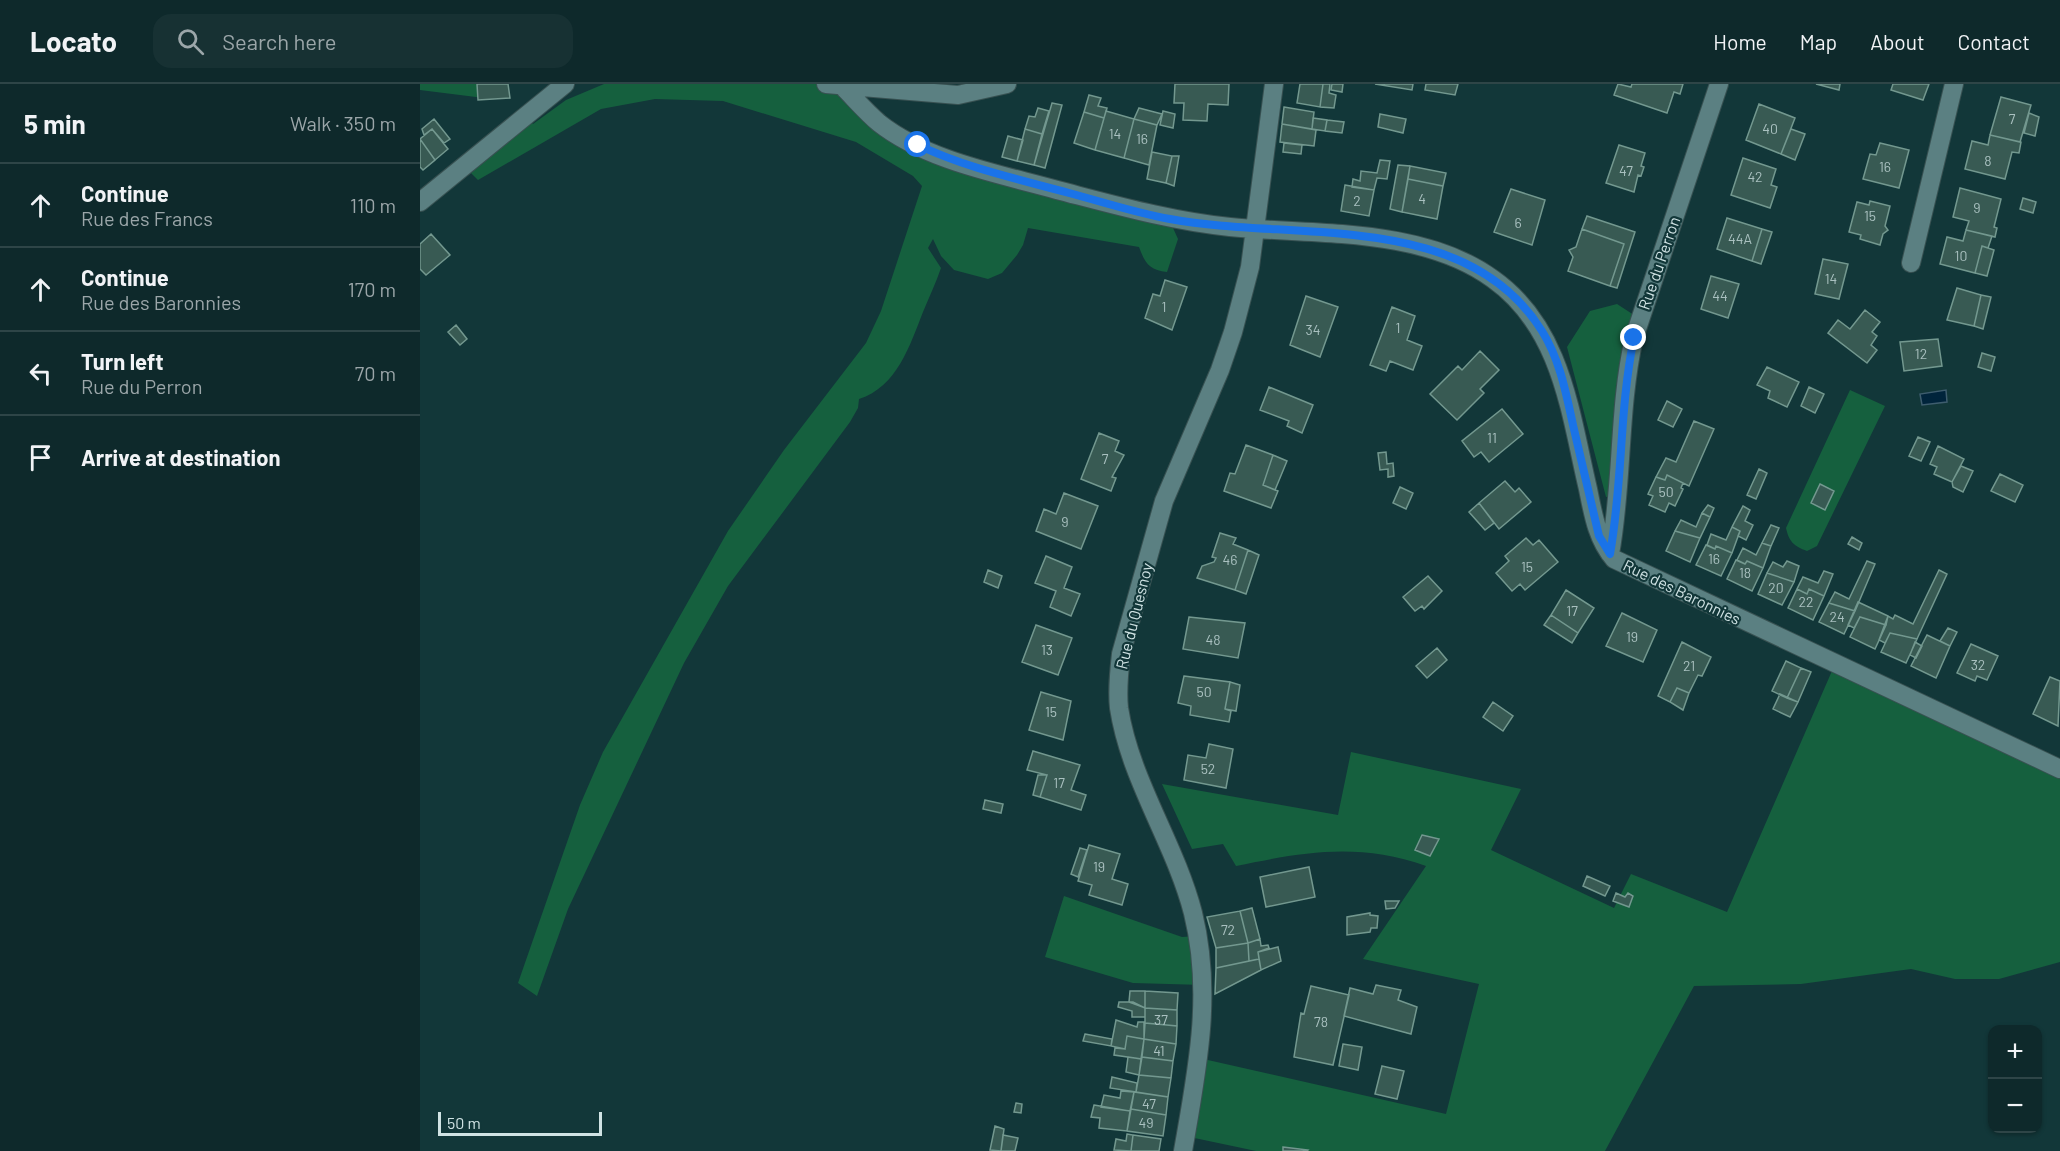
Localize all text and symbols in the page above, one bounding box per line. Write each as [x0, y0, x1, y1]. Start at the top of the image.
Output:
search box [153, 14, 573, 68]
text: Locato [30, 24, 117, 58]
icon: search [174, 25, 207, 58]
text: Search here [222, 28, 337, 54]
text: Home [1713, 29, 1767, 54]
text: Map [1800, 29, 1837, 54]
text: About [1870, 29, 1925, 54]
text: Contact [1958, 29, 2030, 54]
text: 5 min [24, 108, 86, 139]
house number: 7 [2009, 110, 2016, 127]
text: Walk · 350 m [290, 111, 396, 135]
house number: 40 [1762, 120, 1778, 137]
house number: 14 [1109, 125, 1121, 142]
house number: 16 [1136, 130, 1148, 147]
route start [904, 131, 930, 157]
house number: 8 [1984, 152, 1992, 169]
house number: 16 [1879, 158, 1891, 175]
house number: 47 [1619, 162, 1633, 179]
house number: 42 [1747, 168, 1763, 185]
text: Continue [81, 180, 169, 206]
icon: ahead [24, 189, 57, 222]
house number: 4 [1418, 190, 1426, 207]
house number: 2 [1353, 192, 1361, 209]
text: 110 m [350, 193, 396, 217]
house number: 9 [1973, 199, 1981, 216]
text: Rue des Francs [81, 206, 213, 230]
house number: 15 [1864, 207, 1876, 224]
house number: 6 [1514, 214, 1522, 231]
street label: Rue du Perron [1634, 214, 1683, 312]
house number: 44A [1728, 230, 1752, 247]
house number: 10 [1955, 247, 1967, 264]
text: Continue [81, 264, 169, 290]
house number: 14 [1825, 270, 1837, 287]
icon: ahead [24, 273, 57, 306]
text: 170 m [348, 277, 396, 301]
house number: 44 [1712, 287, 1728, 304]
text: Rue des Baronnies [81, 290, 241, 314]
house number: 1 [1162, 298, 1166, 315]
house number: 1 [1396, 319, 1400, 336]
house number: 34 [1306, 321, 1320, 338]
route end [1620, 324, 1646, 350]
house number: 12 [1915, 345, 1927, 362]
text: Turn left [81, 348, 164, 374]
icon: left [24, 357, 57, 390]
text: 70 m [355, 361, 396, 385]
text: Rue du Perron [81, 374, 203, 398]
house number: 11 [1487, 429, 1497, 446]
icon: arrive [24, 441, 57, 474]
text: Arrive at destination [81, 444, 280, 470]
house number: 7 [1102, 450, 1109, 467]
house number: 50 [1658, 483, 1674, 500]
house number: 9 [1061, 513, 1069, 530]
house number: 16 [1708, 550, 1720, 567]
house number: 46 [1223, 551, 1237, 568]
street label: Rue des Baronnies [1620, 555, 1744, 628]
house number: 15 [1521, 558, 1533, 575]
street label: Rue du Quesnoy [1111, 560, 1156, 671]
house number: 18 [1739, 564, 1751, 581]
house number: 20 [1768, 579, 1784, 596]
house number: 22 [1798, 593, 1814, 610]
house number: 17 [1566, 602, 1578, 619]
house number: 24 [1829, 608, 1845, 625]
house number: 19 [1626, 628, 1638, 645]
house number: 48 [1205, 631, 1221, 648]
house number: 13 [1041, 641, 1053, 658]
house number: 32 [1971, 656, 1985, 673]
house number: 21 [1683, 657, 1695, 674]
house number: 50 [1196, 683, 1212, 700]
house number: 15 [1045, 703, 1057, 720]
house number: 52 [1201, 760, 1215, 777]
house number: 17 [1053, 774, 1065, 791]
house number: 19 [1093, 858, 1105, 875]
house number: 72 [1221, 921, 1235, 938]
house number: 37 [1154, 1011, 1168, 1028]
house number: 78 [1314, 1013, 1328, 1030]
map controls [1988, 1025, 2042, 1133]
button: + [1988, 1025, 2042, 1079]
house number: 41 [1153, 1042, 1165, 1059]
button: − [1988, 1079, 2042, 1133]
house number: 47 [1142, 1095, 1156, 1112]
scale bar [438, 1109, 602, 1136]
text: 50 m [447, 1113, 481, 1132]
house number: 49 [1138, 1114, 1154, 1131]

